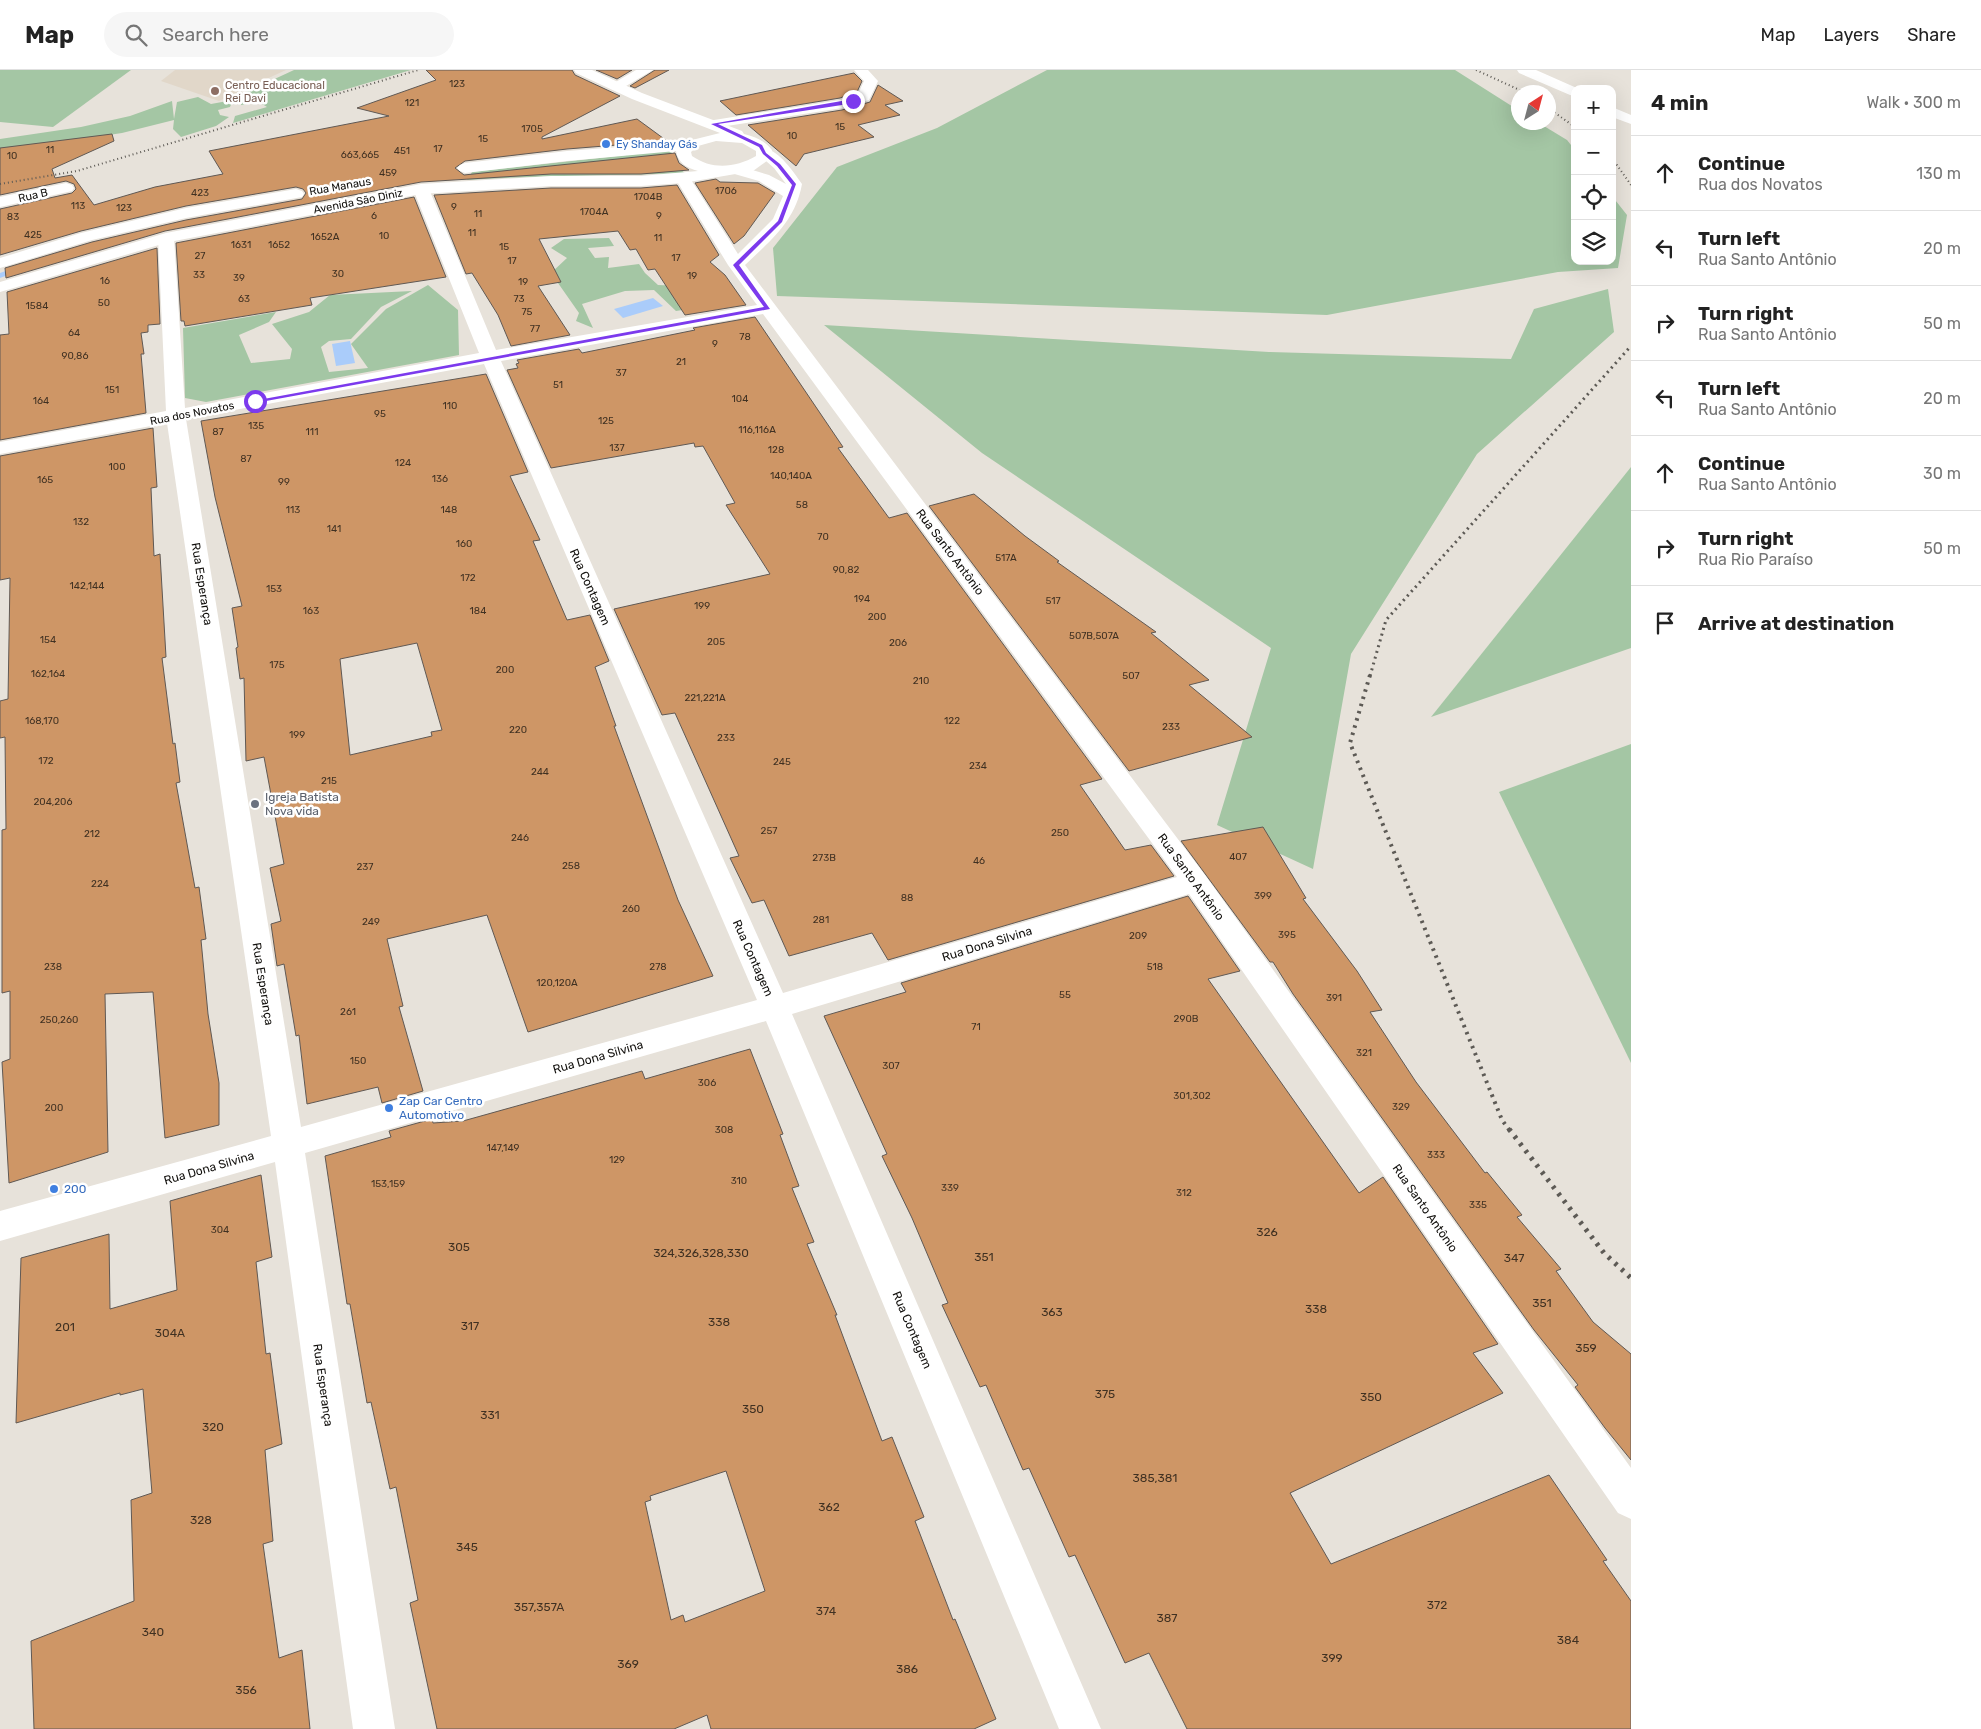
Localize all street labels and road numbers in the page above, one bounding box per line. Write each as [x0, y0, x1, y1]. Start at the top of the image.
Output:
street label: Rua Manaus [308, 175, 372, 198]
street label: Rua B [17, 186, 49, 205]
street label: Avenida São Diniz [312, 186, 404, 217]
street label: Rua dos Novatos [149, 399, 236, 428]
street label: Rua Santo Antônio [913, 506, 987, 598]
street label: Rua Esperança [189, 542, 215, 626]
street label: Rua Contagem [567, 546, 613, 628]
street label: Rua Santo Antônio [1155, 831, 1227, 923]
street label: Rua Contagem [730, 917, 776, 999]
street label: Rua Dona Silvina [940, 924, 1034, 964]
street label: Rua Esperança [250, 942, 276, 1026]
street label: Rua Dona Silvina [551, 1037, 645, 1077]
street label: Rua Dona Silvina [162, 1148, 256, 1188]
street label: Rua Santo Antônio [1389, 1161, 1461, 1255]
street label: Rua Contagem [889, 1289, 935, 1371]
street label: Rua Esperança [310, 1343, 336, 1427]

